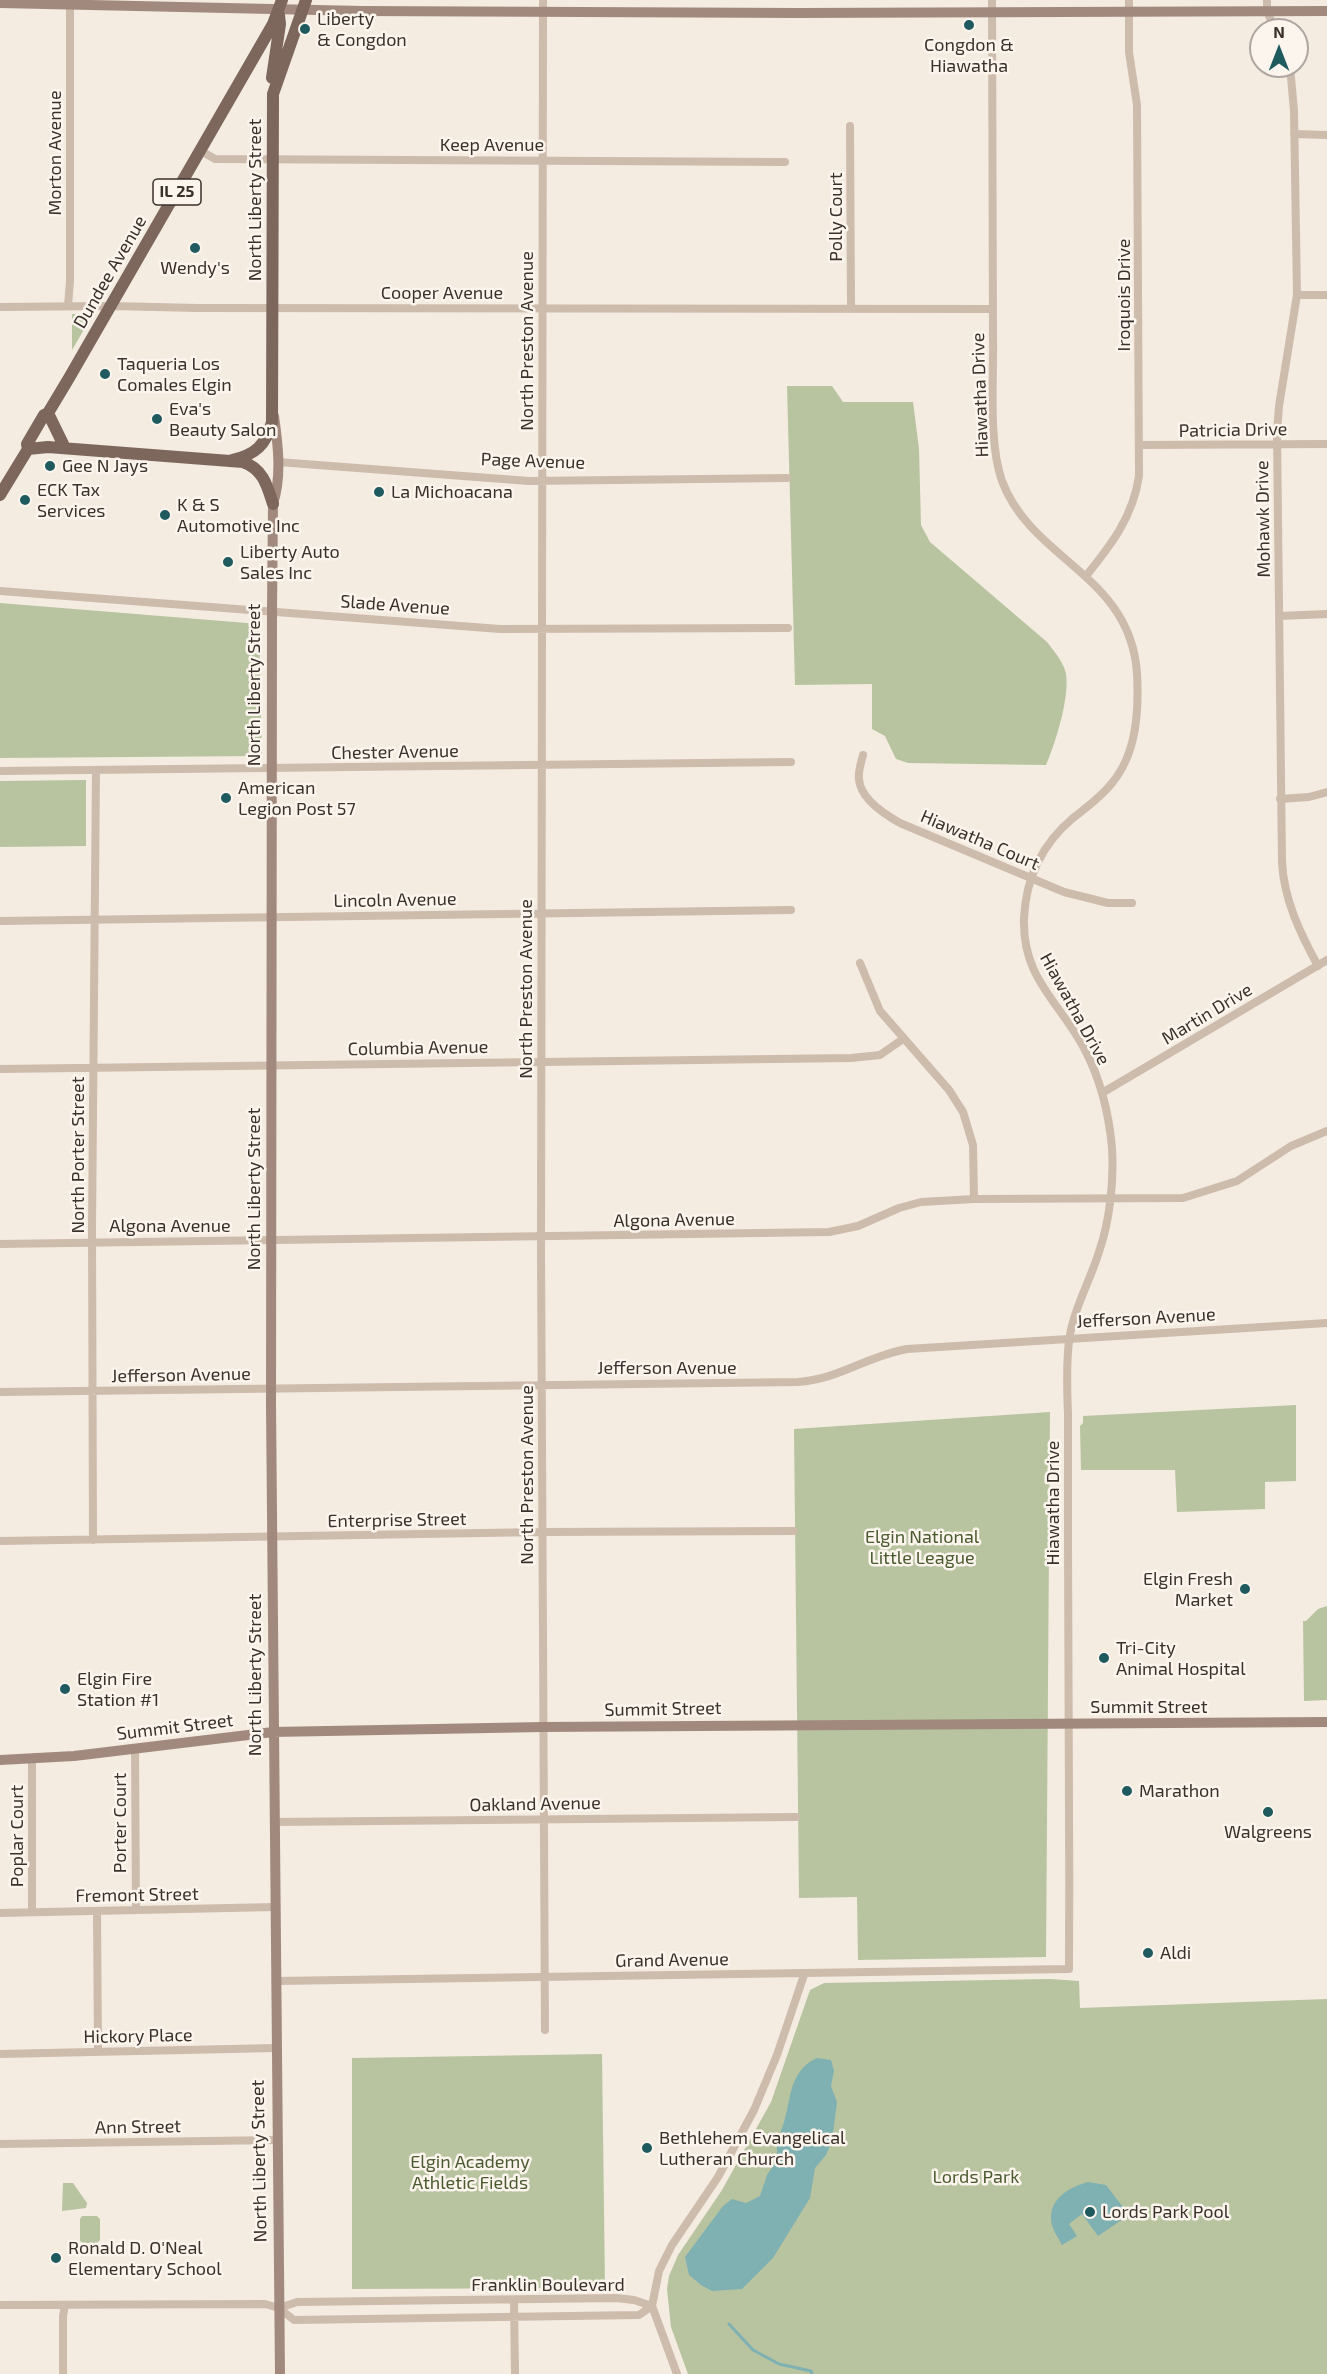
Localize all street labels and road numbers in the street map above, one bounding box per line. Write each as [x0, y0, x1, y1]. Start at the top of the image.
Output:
street label: Morton Avenue [44, 90, 66, 216]
street label: North Liberty Street [244, 119, 266, 281]
street label: Keep Avenue [440, 134, 544, 156]
street label: Polly Court [825, 172, 847, 262]
road number: IL 25 [153, 179, 201, 205]
street label: Dundee Avenue [69, 212, 151, 332]
street label: Iroquois Drive [1113, 238, 1135, 352]
street label: North Preston Avenue [516, 251, 538, 431]
street label: Cooper Avenue [381, 282, 503, 304]
street label: Hiawatha Drive [967, 332, 993, 458]
street label: Patricia Drive [1178, 418, 1288, 442]
street label: Page Avenue [480, 448, 586, 474]
street label: Mohawk Drive [1251, 460, 1275, 578]
street label: Slade Avenue [340, 590, 450, 620]
street label: North Liberty Street [243, 604, 265, 766]
street label: Chester Avenue [331, 740, 459, 764]
street label: Hiawatha Court [917, 805, 1043, 875]
street label: Lincoln Avenue [333, 888, 457, 912]
street label: North Preston Avenue [515, 899, 537, 1079]
street label: Hiawatha Drive [1035, 949, 1115, 1069]
street label: Martin Drive [1158, 979, 1256, 1049]
street label: Columbia Avenue [347, 1036, 489, 1060]
street label: North Porter Street [67, 1076, 89, 1234]
street label: North Liberty Street [243, 1108, 265, 1270]
street label: Algona Avenue [613, 1208, 735, 1232]
street label: Algona Avenue [109, 1215, 231, 1237]
street label: Jefferson Avenue [1076, 1304, 1216, 1332]
street label: Jefferson Avenue [597, 1357, 737, 1379]
street label: Jefferson Avenue [111, 1363, 251, 1387]
street label: North Preston Avenue [516, 1385, 538, 1565]
street label: Hiawatha Drive [1042, 1441, 1064, 1565]
street label: Enterprise Street [327, 1508, 467, 1532]
street label: North Liberty Street [244, 1594, 266, 1756]
street label: Summit Street [1090, 1696, 1208, 1718]
street label: Summit Street [604, 1697, 722, 1721]
street label: Summit Street [115, 1709, 235, 1745]
street label: Porter Court [109, 1773, 131, 1873]
street label: Poplar Court [6, 1785, 28, 1887]
street label: Oakland Avenue [469, 1792, 601, 1816]
street label: Fremont Street [75, 1883, 199, 1907]
street label: Grand Avenue [615, 1948, 729, 1972]
street label: Hickory Place [83, 2024, 193, 2048]
street label: North Liberty Street [247, 2079, 271, 2243]
street label: Ann Street [95, 2115, 181, 2139]
street label: Franklin Boulevard [471, 2274, 625, 2296]

